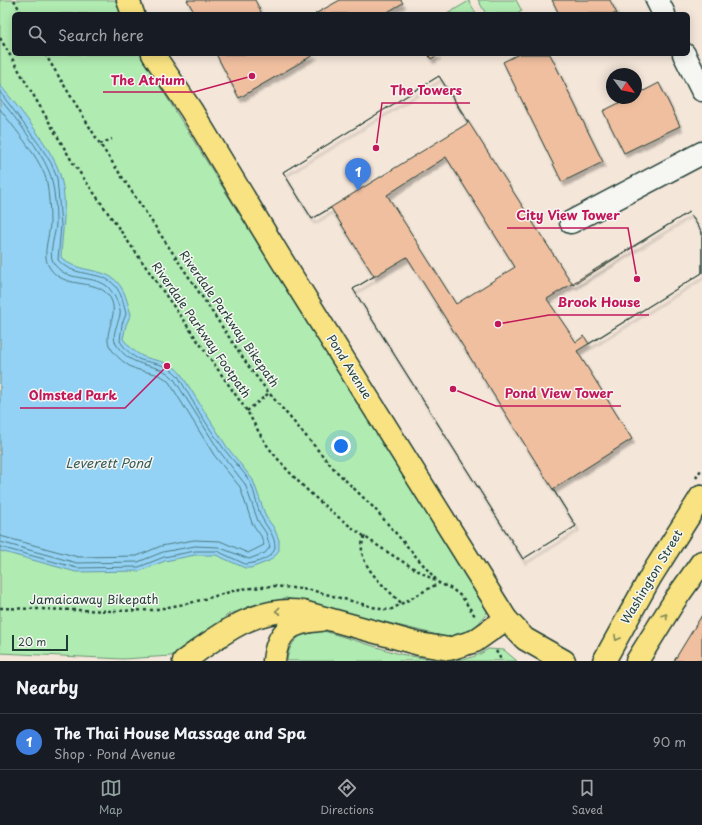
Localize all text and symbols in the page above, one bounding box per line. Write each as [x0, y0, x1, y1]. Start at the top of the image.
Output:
search box [12, 12, 690, 56]
icon: search [26, 23, 48, 45]
text: Search here [58, 23, 144, 46]
callout: The Atrium [103, 67, 194, 92]
north arrow [606, 68, 642, 104]
text: The Atrium [111, 70, 185, 89]
callout: The Towers [382, 78, 470, 103]
text: The Towers [390, 80, 462, 99]
pin: 1 [345, 158, 371, 191]
callout: City View Tower [507, 203, 628, 228]
text: City View Tower [516, 205, 620, 224]
street label: Riverdale Parkway Bikepath [176, 246, 284, 391]
street label: Riverdale Parkway Footpath [148, 258, 256, 401]
callout: Brook House [549, 290, 649, 315]
text: Brook House [558, 292, 640, 311]
street label: Pond Avenue [323, 331, 377, 403]
callout: Pond View Tower [496, 381, 621, 406]
callout: Olmsted Park [20, 383, 125, 408]
text: Pond View Tower [505, 383, 614, 402]
text: Olmsted Park [29, 385, 117, 404]
your location [331, 436, 351, 456]
water label: Leverett Pond [65, 453, 153, 472]
street label: Washington Street [616, 526, 687, 627]
street label: Jamaicaway Bikepath [30, 590, 158, 608]
one-way arrow [275, 606, 281, 615]
one-way arrow [660, 613, 667, 620]
scale bar [12, 633, 68, 652]
text: 20 m [18, 633, 46, 650]
one-way arrow [614, 634, 621, 642]
text: Nearby [16, 674, 78, 700]
text: The Thai House Massage and Spa [54, 721, 307, 744]
text: 1 [26, 732, 32, 751]
text: 90 m [653, 732, 686, 751]
text: Shop · Pond Avenue [54, 744, 175, 763]
tab: Map [99, 777, 122, 818]
tab: Directions [320, 777, 374, 818]
tab: Saved [572, 777, 603, 818]

